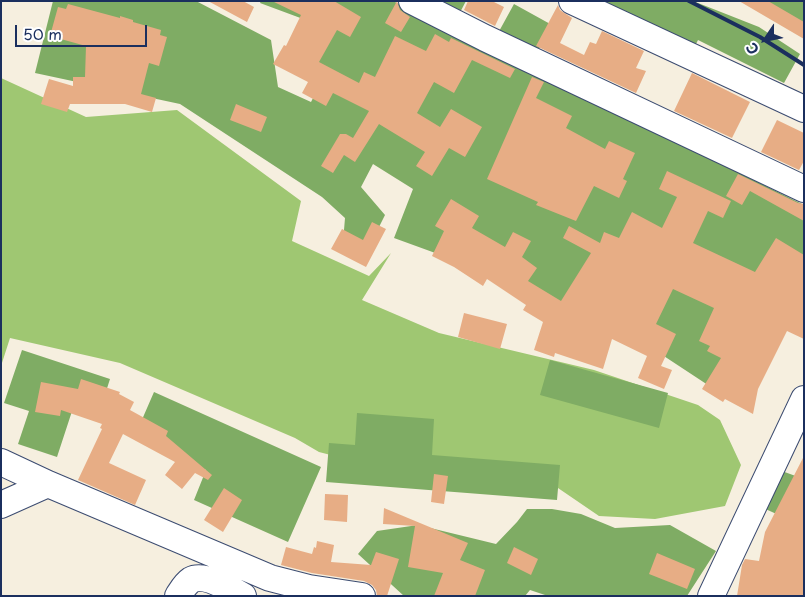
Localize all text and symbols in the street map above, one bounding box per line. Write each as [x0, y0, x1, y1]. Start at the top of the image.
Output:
scale bar [18, 15, 150, 47]
north arrow [740, 15, 790, 65]
text: 50 m [23, 22, 62, 45]
text: С [741, 38, 764, 59]

